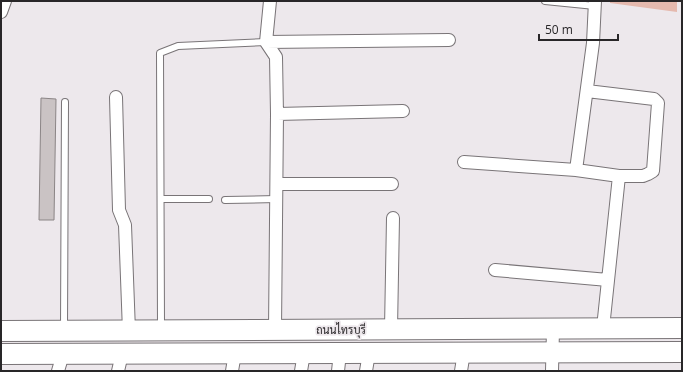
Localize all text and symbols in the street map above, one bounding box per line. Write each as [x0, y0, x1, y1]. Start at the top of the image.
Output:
scale bar [539, 16, 618, 42]
text: 50 m [545, 21, 573, 38]
street label: ถนนไทรบุรี [316, 322, 366, 339]

